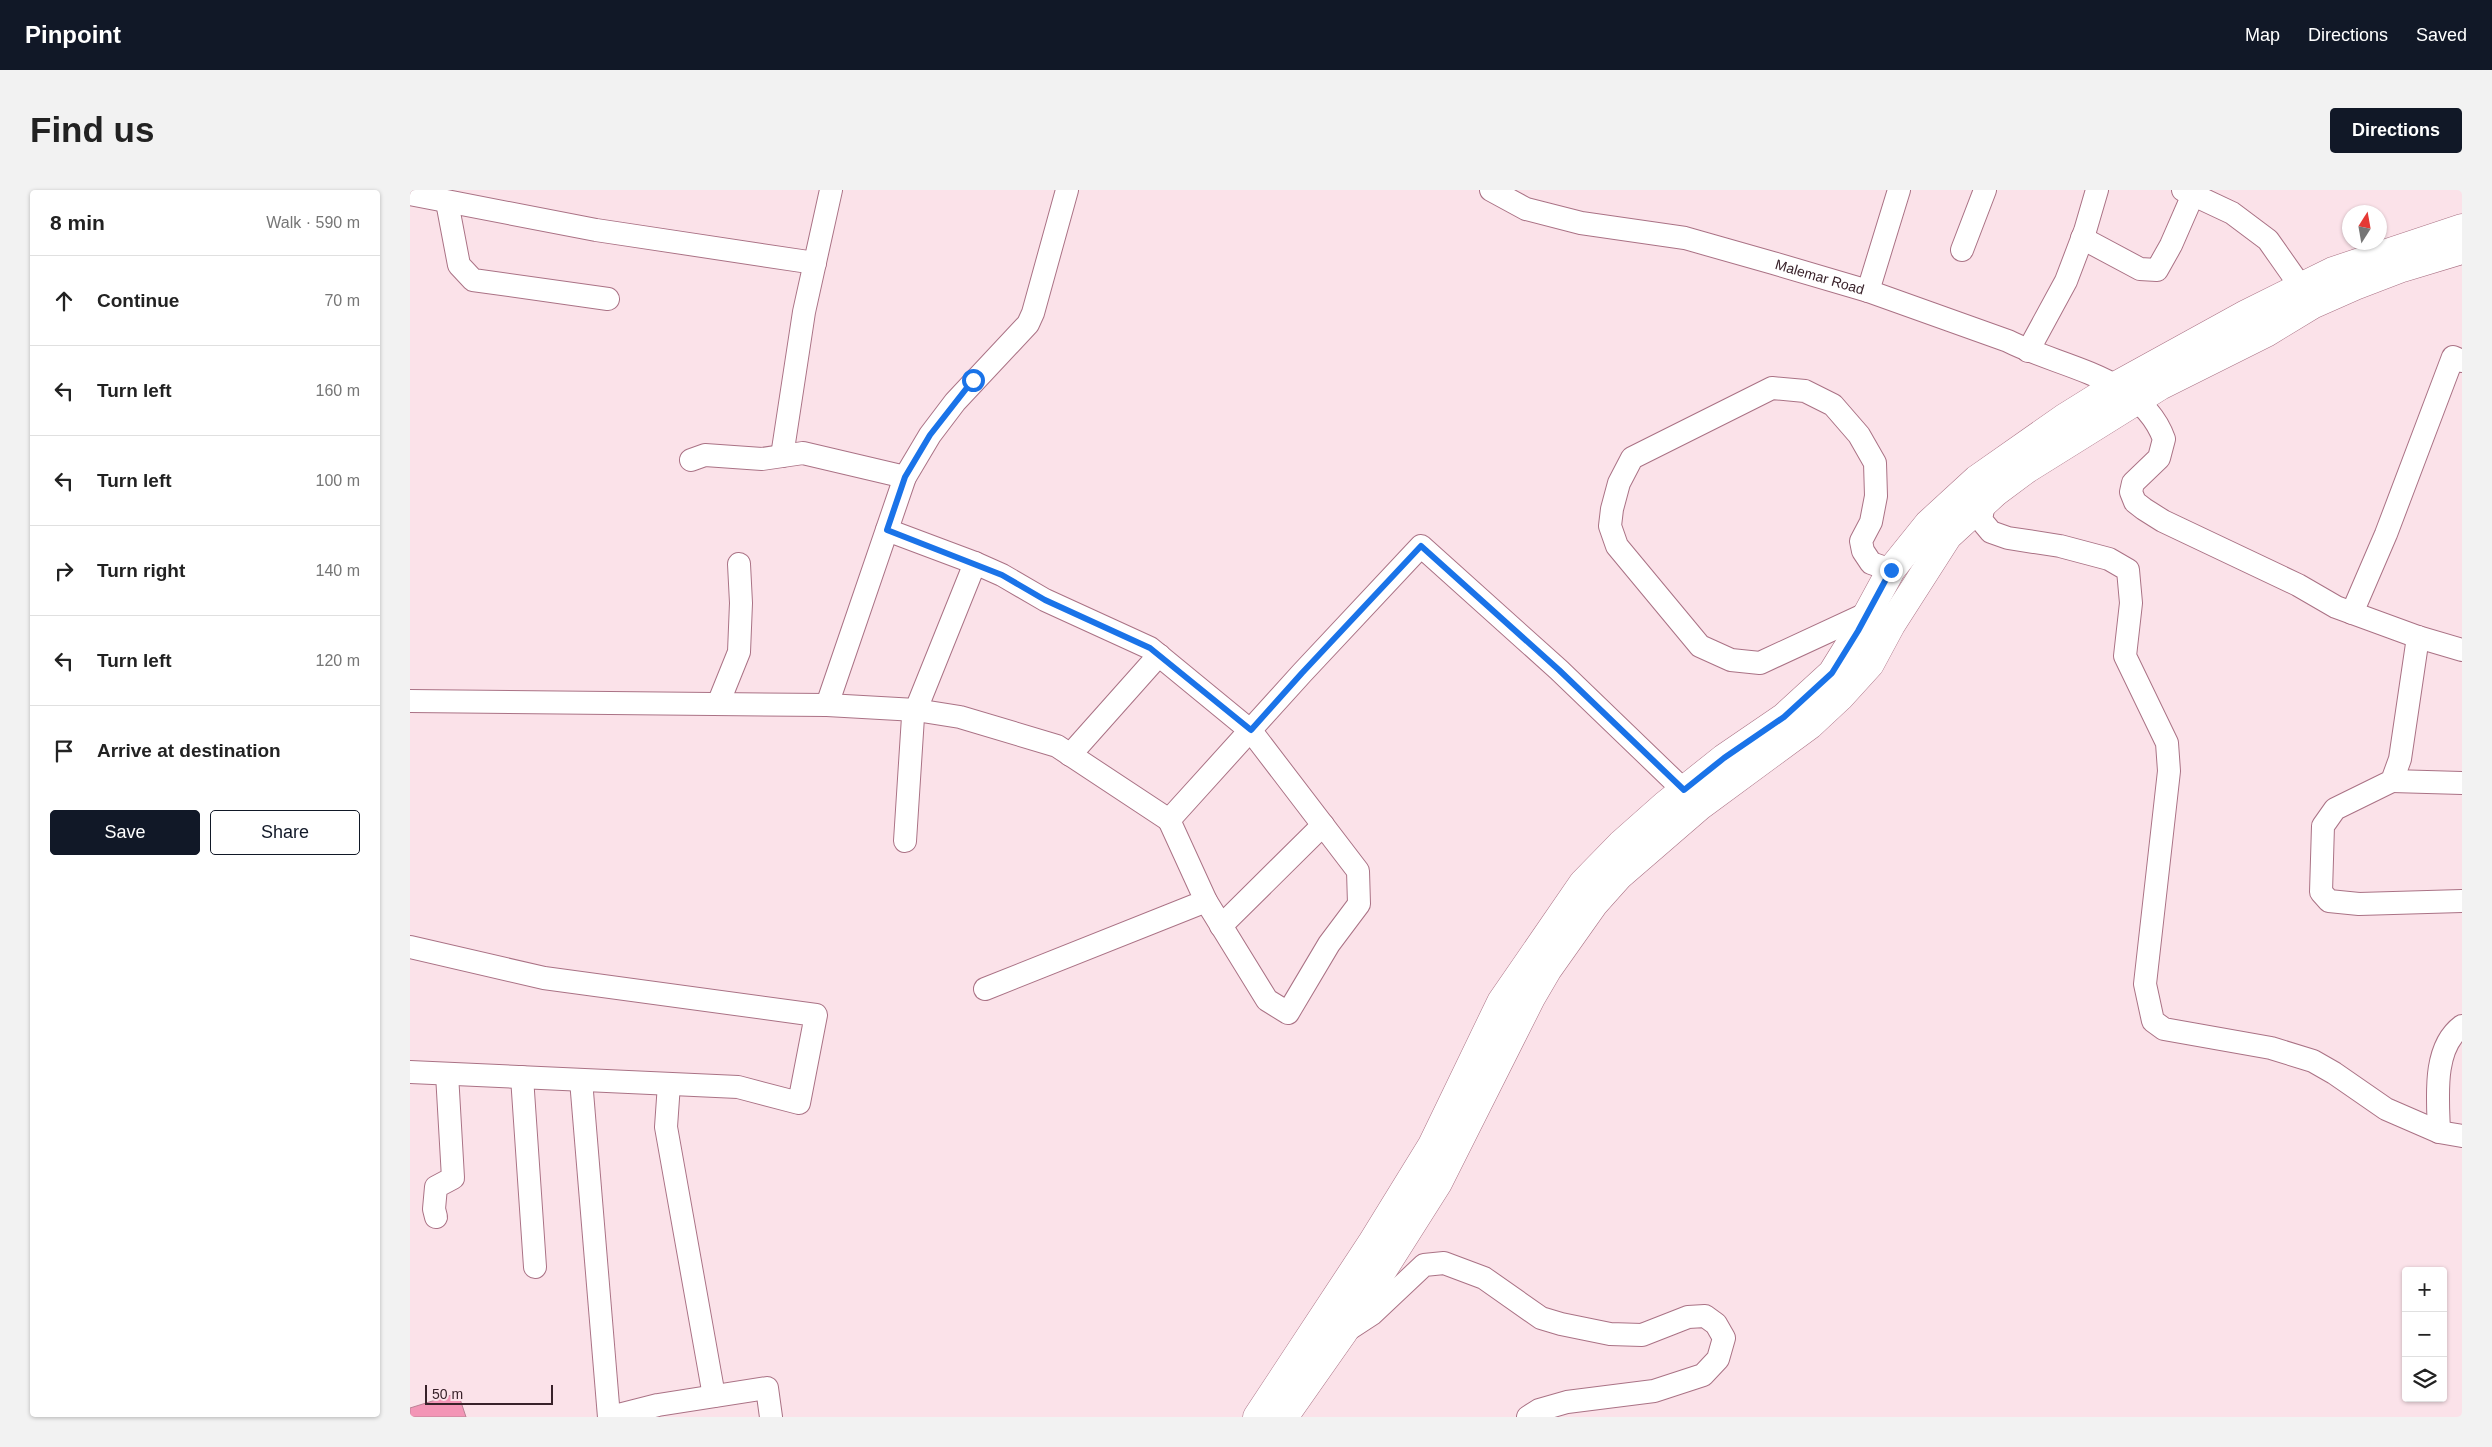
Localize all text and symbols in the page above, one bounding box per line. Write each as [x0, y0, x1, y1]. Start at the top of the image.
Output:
text: Pinpoint [25, 21, 121, 48]
text: Map [2245, 25, 2280, 45]
text: Directions [2308, 25, 2388, 45]
text: Saved [2416, 25, 2467, 45]
button: Directions [2330, 108, 2462, 153]
text: Find us [30, 110, 154, 149]
north arrow [2342, 205, 2387, 250]
text: 8 min [50, 211, 105, 234]
text: Walk · 590 m [266, 214, 360, 231]
street label: Malemar Road [1774, 256, 1866, 297]
icon: ahead [50, 287, 78, 315]
text: Continue [97, 290, 179, 311]
text: 70 m [324, 292, 360, 309]
route start [962, 369, 985, 392]
icon: left [50, 377, 78, 405]
text: Turn left [97, 380, 172, 401]
text: 160 m [316, 382, 360, 399]
icon: left [50, 467, 78, 495]
text: Turn left [97, 470, 172, 491]
text: 100 m [316, 472, 360, 489]
icon: right [50, 557, 78, 585]
route end [1880, 559, 1903, 582]
text: Turn right [97, 560, 185, 581]
text: 140 m [316, 562, 360, 579]
icon: left [50, 647, 78, 675]
text: Turn left [97, 650, 172, 671]
text: 120 m [316, 652, 360, 669]
icon: arrive [50, 737, 78, 765]
text: Arrive at destination [97, 740, 281, 761]
button: Save [50, 810, 200, 855]
button: Share [210, 810, 360, 855]
map controls [2402, 1267, 2447, 1402]
button: + [2402, 1267, 2447, 1312]
button: − [2402, 1312, 2447, 1357]
button: layers [2402, 1357, 2447, 1402]
scale bar [425, 1382, 552, 1405]
text: 50 m [432, 1386, 463, 1402]

